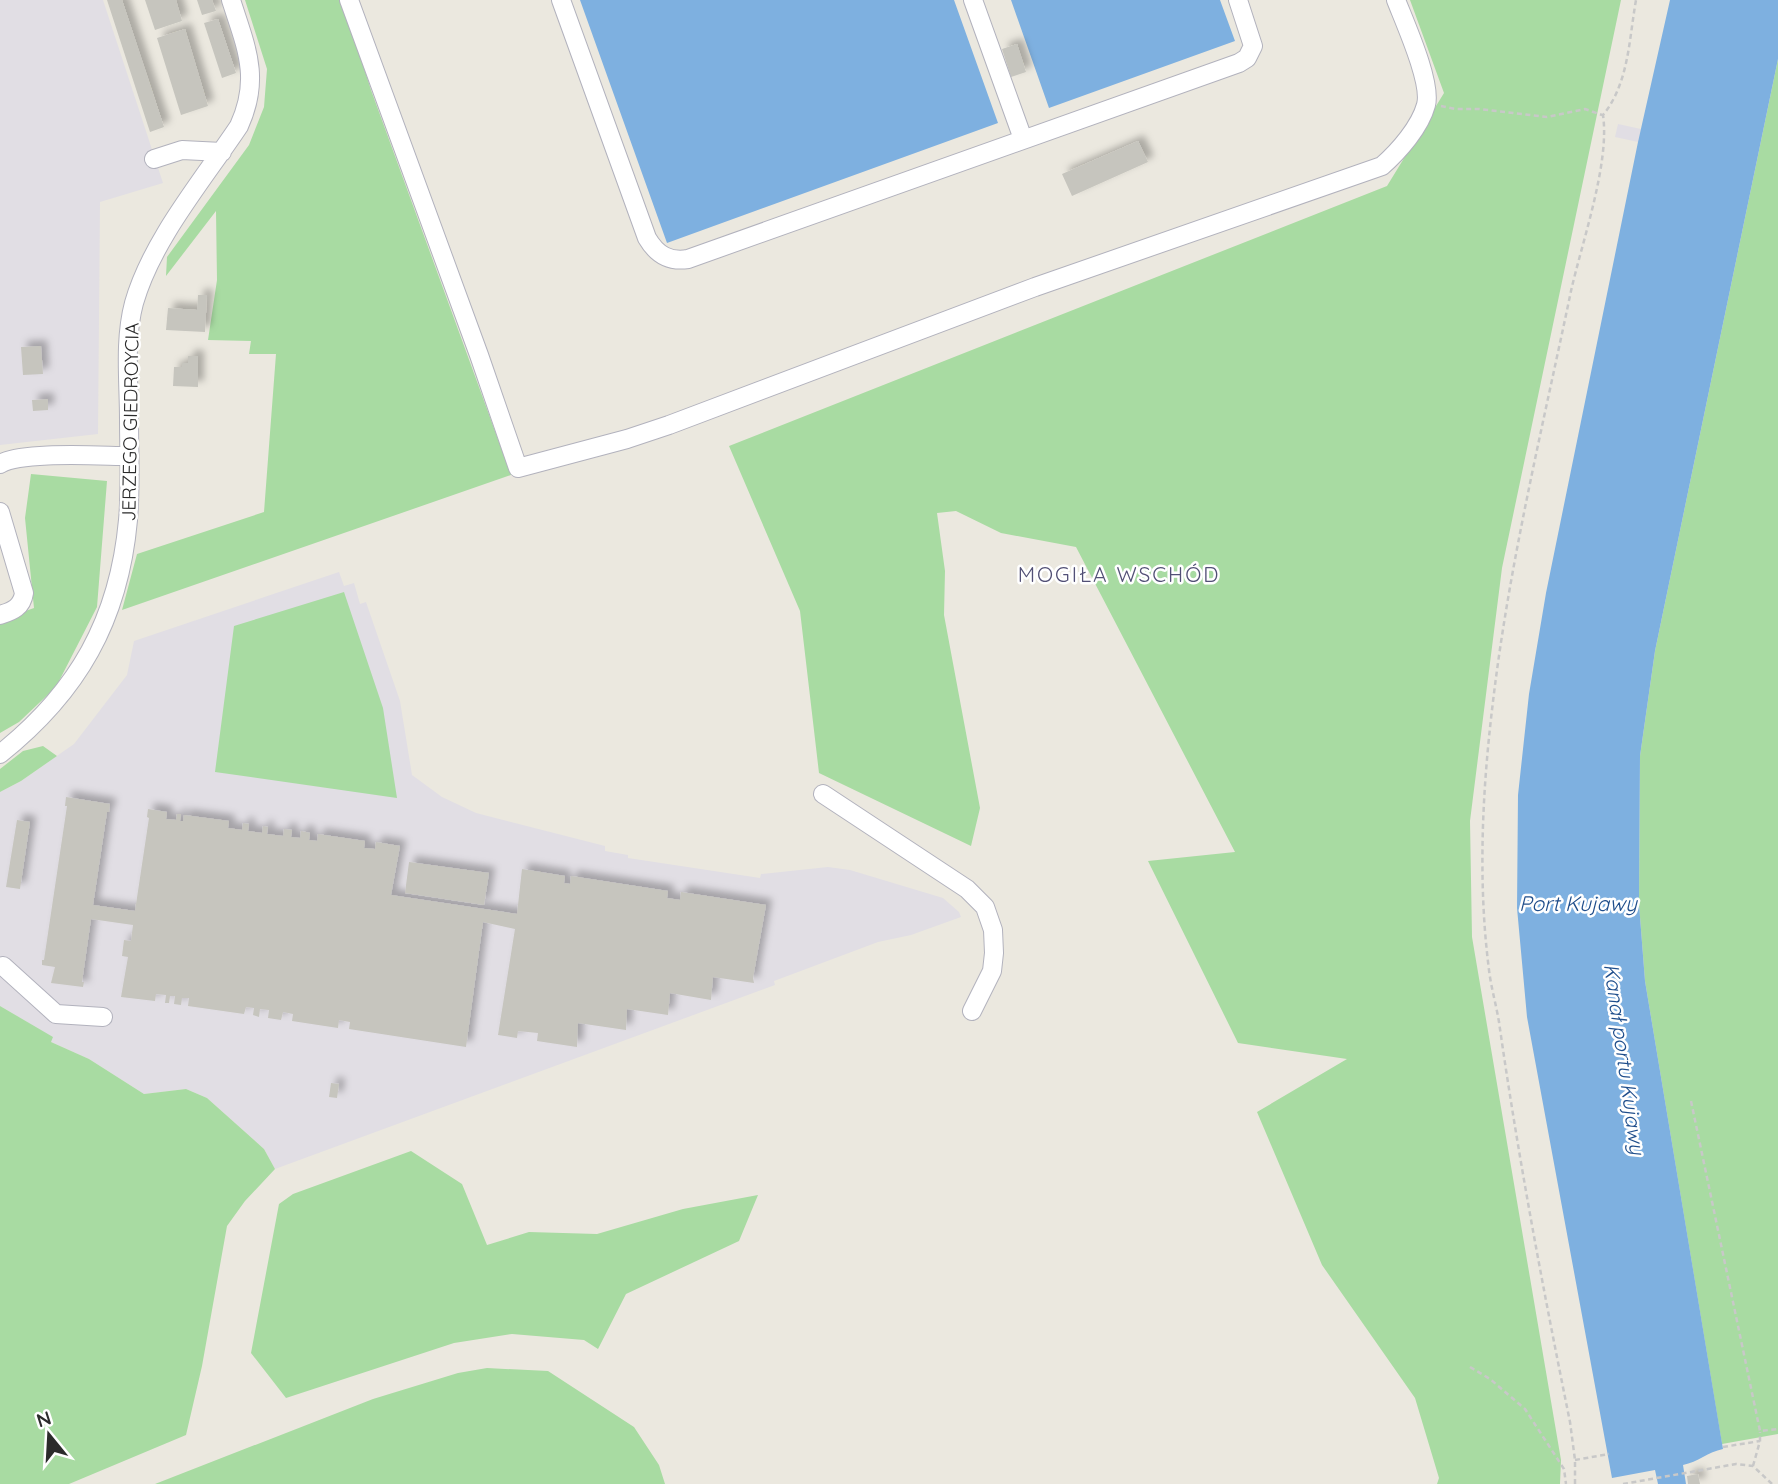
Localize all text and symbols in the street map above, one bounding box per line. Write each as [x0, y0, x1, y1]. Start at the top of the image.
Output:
street label: JERZEGO GIEDROYCIA [116, 322, 144, 522]
district label: MOGIŁA WSCHÓD [1018, 561, 1220, 587]
water label: Port Kujawy [1519, 890, 1638, 916]
water label: Kanał portu Kujawy [1599, 962, 1651, 1157]
north arrow [14, 1400, 84, 1470]
text: N [33, 1405, 54, 1432]

